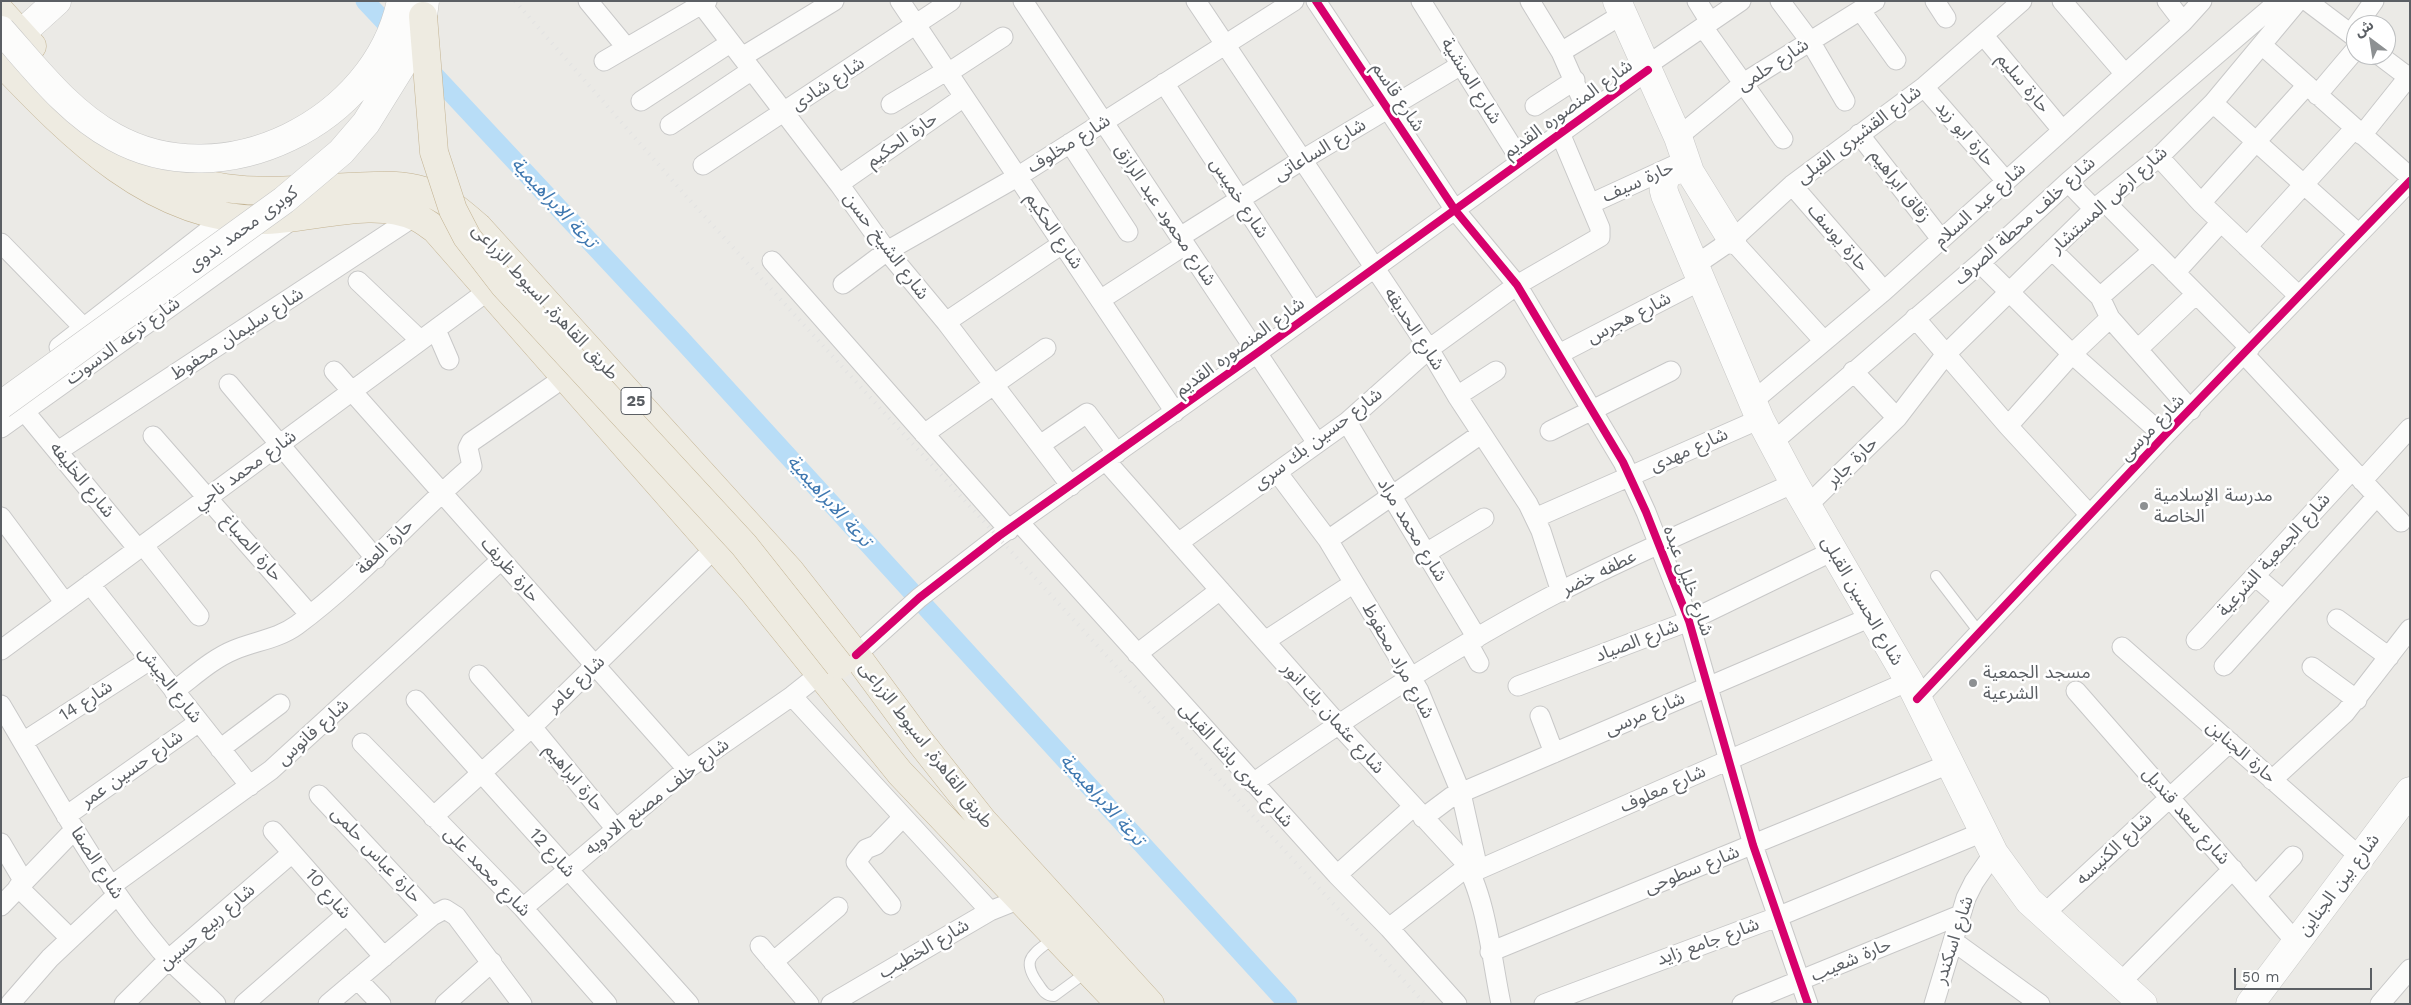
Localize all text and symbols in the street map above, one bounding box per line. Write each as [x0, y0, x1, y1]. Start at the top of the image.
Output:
north arrow [2346, 15, 2396, 65]
text: ش [2351, 16, 2376, 40]
street label: شارع المنشية [1436, 34, 1506, 128]
street label: شارع حلمى [1733, 34, 1813, 96]
street label: حارة سليم [1992, 49, 2054, 117]
street label: شارع شادى [787, 52, 869, 116]
street label: شارع المنصوره القديم [1499, 55, 1637, 163]
street label: شارع قاسم [1367, 58, 1429, 136]
street label: شارع القشيرى القبلى [1792, 81, 1926, 189]
street label: حارة ابو زيد [1931, 97, 1999, 171]
street label: حارة الحكيم [862, 108, 942, 172]
street label: شارع مخلوف [1024, 110, 1114, 178]
street label: شارع الساعاتى [1270, 114, 1370, 186]
street label: شارع محمود عبد الرازق [1109, 140, 1221, 290]
street label: شارع ارض المستشار [2046, 142, 2172, 258]
street label: زقاق ابراهيم [1865, 145, 1935, 227]
street label: شارع خلف محطة الصرف [1950, 152, 2100, 290]
water label: ترعة الابراهيمية [506, 153, 602, 253]
street label: شارع خميس [1205, 154, 1273, 242]
street label: حارة سيف [1599, 157, 1677, 207]
street label: شارع عبد السلام [1930, 158, 2030, 252]
street label: كوبرى محمد بدوى [184, 182, 302, 276]
street label: شارع الشيخ حسن [839, 188, 933, 304]
street label: شارع الحكيم [1021, 189, 1087, 273]
street label: حارة يوسف [1803, 200, 1873, 276]
street label: طريق القاهرة, اسيوط الزراعى [467, 219, 623, 385]
street label: شارع سليمان محفوظ [167, 283, 307, 385]
street label: شارع الحديقه [1379, 284, 1449, 374]
street label: شارع هجرس [1583, 288, 1675, 348]
street label: شارع ترعه الدسوت [62, 292, 184, 390]
street label: شارع المنصوره القديم [1171, 293, 1309, 401]
street label: شارع حسين بك سرى [1249, 384, 1387, 494]
road number: 25 [621, 388, 651, 414]
street label: شارع مرسى [2115, 390, 2189, 466]
street label: شارع مهدى [1647, 423, 1731, 477]
street label: شارع محمد ناجي [189, 425, 301, 515]
street label: حارة جابر [1822, 432, 1882, 492]
street label: شارع الخليفه [45, 438, 119, 522]
water label: ترعة الابراهيمية [782, 450, 876, 552]
street label: شارع محمد مراد [1373, 474, 1451, 586]
place label: مدرسة الإسلامية الخاصة [2154, 485, 2273, 528]
street label: شارع الجمعية الشرعية [2213, 489, 2335, 621]
marker: مدرسة الإسلامية الخاصة [2138, 500, 2150, 512]
street label: حارة الصباغ [217, 510, 287, 586]
street label: حارة العفة [352, 515, 418, 579]
street label: شارع خليل عبده [1658, 523, 1718, 639]
street label: حارة ظريف [476, 533, 544, 607]
street label: شارع الحسين القبلى [1816, 533, 1908, 669]
street label: عطفه خضر [1558, 546, 1640, 600]
street label: شارع مراد محفوظ [1357, 599, 1439, 723]
street label: شارع الصياد [1592, 615, 1682, 667]
street label: شارع الجيش [133, 642, 207, 728]
street label: شارع عامر [543, 651, 609, 717]
street label: طريق القاهرة, اسيوط الزراعى [854, 657, 998, 833]
street label: شارع عثمان بك انور [1277, 658, 1389, 778]
place label: مسجد الجمعية الشرعية [1983, 662, 2091, 704]
street label: شارع 14 [55, 676, 117, 726]
marker: مسجد الجمعية الشرعية [1967, 677, 1979, 689]
street label: شارع مرسى [1602, 688, 1688, 740]
street label: شارع فانوس [272, 694, 354, 770]
street label: شارع سرى باشا القبلى [1174, 698, 1298, 832]
street label: حارة الجناين [2202, 716, 2280, 788]
street label: شارع حسين عمر [77, 726, 187, 812]
street label: شارع خلف مصنع الادويه [581, 734, 733, 860]
street label: حارة ابراهيم [539, 739, 609, 817]
water label: ترعة الابراهيمية [1055, 749, 1149, 851]
street label: شارع معلوف [1617, 760, 1709, 818]
street label: شارع سعد قنديل [2138, 763, 2234, 869]
street label: حارة عباس حلمى [326, 803, 426, 907]
street label: شارع الكنيسه [2071, 808, 2157, 890]
street label: شارع الصفا [66, 823, 128, 903]
street label: شارع محمد على [439, 823, 535, 921]
street label: شارع 12 [524, 824, 580, 882]
street label: شارع بين الجناين [2294, 830, 2384, 940]
street label: شارع سطوحى [1641, 841, 1743, 899]
street label: شارع 10 [300, 864, 356, 924]
street label: شارع ربيع حسين [155, 879, 259, 975]
street label: شارع اسكندر [1930, 893, 1978, 987]
street label: شارع جامع زايد [1654, 913, 1762, 971]
street label: شارع الخطيب [875, 914, 973, 984]
street label: حارة شعيب [1808, 933, 1894, 987]
scale bar [2236, 958, 2374, 990]
text: 50 m [2242, 968, 2279, 986]

